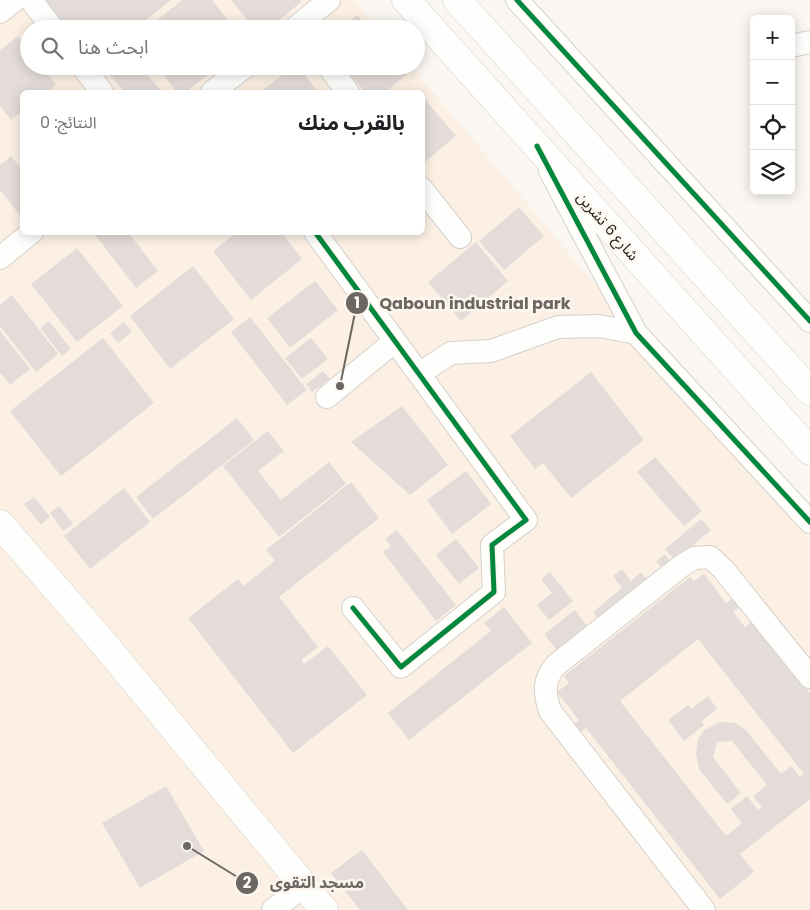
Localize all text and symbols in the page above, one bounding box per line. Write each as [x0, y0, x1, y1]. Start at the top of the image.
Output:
map controls [750, 15, 795, 195]
button: + [750, 15, 795, 60]
search box [20, 20, 425, 75]
icon: search [38, 34, 66, 62]
text: ابحث هنا [78, 34, 149, 61]
button: − [750, 60, 795, 105]
button: locate [750, 105, 795, 150]
text: بالقرب منك [298, 108, 405, 137]
text: النتائج: 0 [40, 111, 97, 134]
button: layers [750, 150, 795, 195]
street label: شارع 6 تشرين [571, 187, 644, 266]
callout: Qaboun industrial park [344, 288, 580, 319]
text: 1 [354, 292, 360, 313]
text: Qaboun industrial park [379, 292, 571, 315]
callout: مسجد التقوى [235, 867, 374, 898]
text: مسجد التقوى [270, 871, 364, 894]
text: 2 [243, 872, 252, 893]

